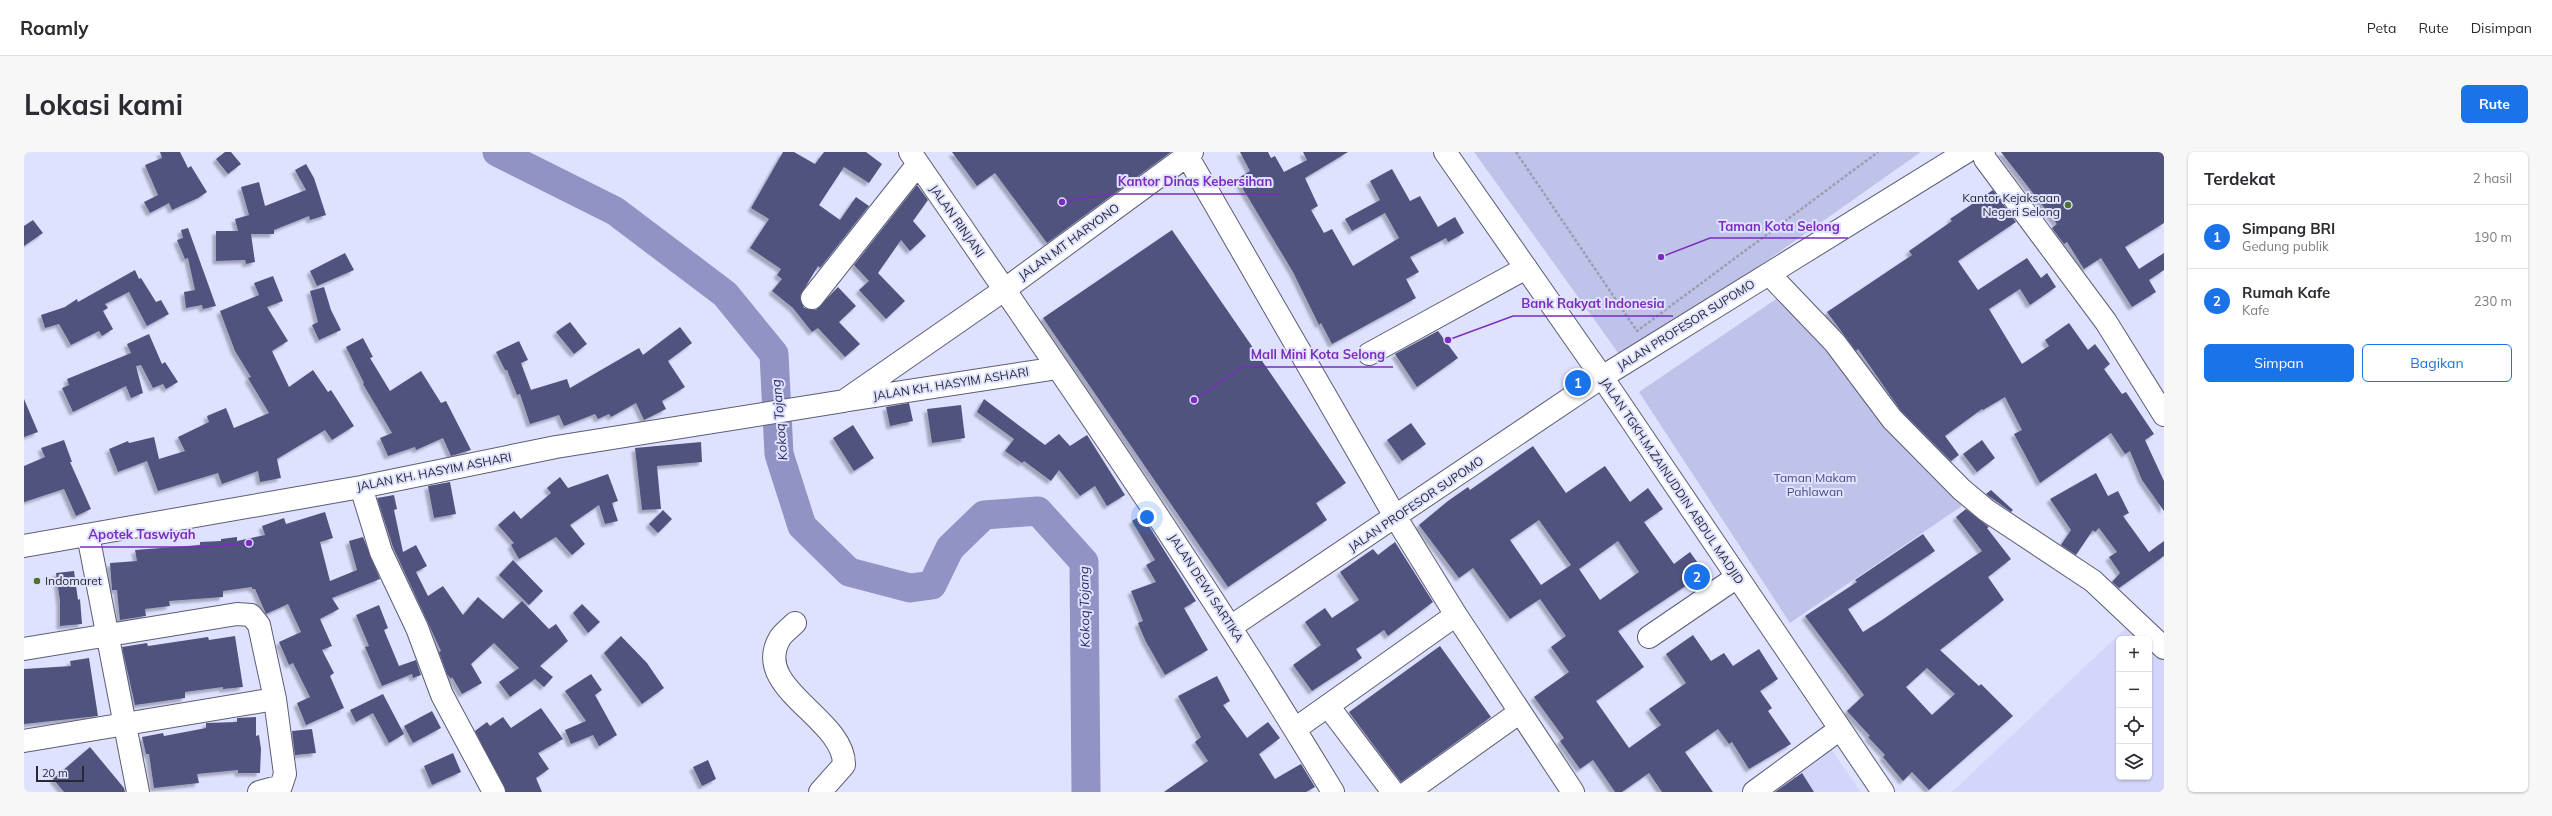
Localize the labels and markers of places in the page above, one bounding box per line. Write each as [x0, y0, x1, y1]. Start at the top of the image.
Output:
callout: Kantor Dinas Kebersihan [1109, 169, 1280, 194]
place label: Kantor Kejaksaan Negeri Selong [1962, 190, 2060, 219]
marker: Kantor Kejaksaan Negeri Selong [2063, 200, 2073, 210]
callout: Taman Kota Selong [1710, 213, 1848, 238]
callout: Bank Rakyat Indonesia [1513, 291, 1673, 316]
callout: Mall Mini Kota Selong [1242, 342, 1393, 367]
pin: 1 [1565, 368, 1591, 398]
callout: Apotek Taswiyah [80, 522, 204, 547]
pin: 2 [1684, 562, 1710, 592]
place label: Indomaret [45, 573, 102, 588]
marker: Indomaret [32, 576, 42, 586]

